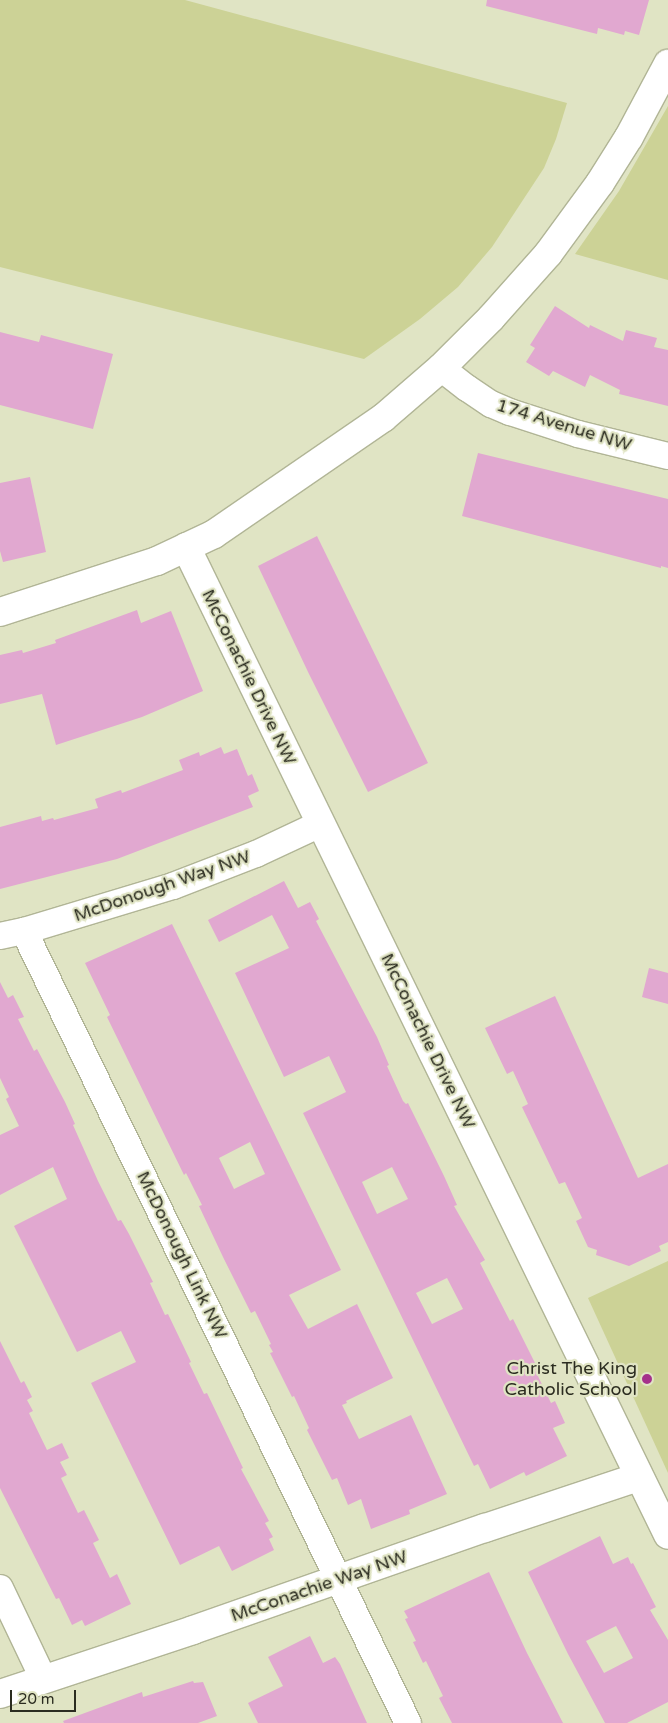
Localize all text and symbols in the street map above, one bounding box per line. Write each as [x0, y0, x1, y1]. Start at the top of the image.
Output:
street label: 174 Avenue NW [494, 394, 634, 456]
street label: McConachie Drive NW [197, 586, 301, 768]
street label: McDonough Way NW [71, 846, 253, 926]
street label: McConachie Drive NW [376, 950, 480, 1132]
street label: McDonough Link NW [132, 1168, 232, 1342]
place label: Christ The King Catholic School [505, 1358, 637, 1400]
marker: Christ The King Catholic School [641, 1373, 653, 1385]
street label: McConachie Way NW [228, 1546, 410, 1626]
scale bar [12, 1680, 79, 1712]
text: 20 m [18, 1690, 55, 1708]

